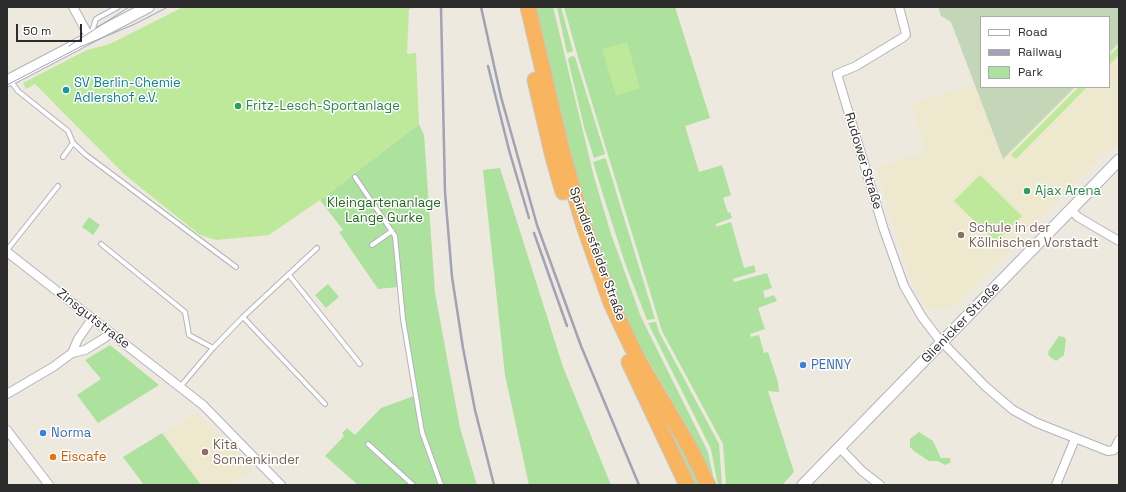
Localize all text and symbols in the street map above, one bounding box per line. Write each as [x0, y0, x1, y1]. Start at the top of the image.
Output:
scale bar [18, 16, 84, 42]
legend [980, 16, 1110, 88]
text: 50 m [23, 23, 51, 39]
text: Road [1018, 24, 1047, 40]
text: Railway [1018, 44, 1062, 60]
text: Park [1018, 64, 1043, 80]
place label: SV Berlin-Chemie Adlershof e.V. [74, 75, 181, 106]
marker: SV Berlin-Chemie Adlershof e.V. [61, 85, 71, 95]
place label: Fritz-Lesch-Sportanlage [246, 98, 400, 114]
marker: Fritz-Lesch-Sportanlage [233, 101, 243, 111]
street label: Rudower Straße [841, 111, 885, 211]
place label: Ajax Arena [1035, 183, 1101, 199]
street label: Spindlersfelder Straße [566, 185, 628, 323]
marker: Ajax Arena [1022, 186, 1032, 196]
park label: Kleingartenanlage Lange Gurke [327, 195, 441, 226]
place label: Schule in der Köllnischen Vorstadt [969, 220, 1098, 251]
marker: Schule in der Köllnischen Vorstadt [956, 230, 966, 240]
street label: Glienicker Straße [919, 279, 1003, 367]
street label: Zinsgutstraße [53, 286, 133, 352]
place label: PENNY [811, 357, 851, 373]
marker: PENNY [798, 360, 808, 370]
place label: Norma [51, 425, 91, 441]
marker: Norma [38, 428, 48, 438]
place label: Kita Sonnenkinder [213, 437, 300, 468]
marker: Kita Sonnenkinder [200, 447, 210, 457]
place label: Eiscafe [61, 449, 106, 465]
marker: Eiscafe [48, 452, 58, 462]

